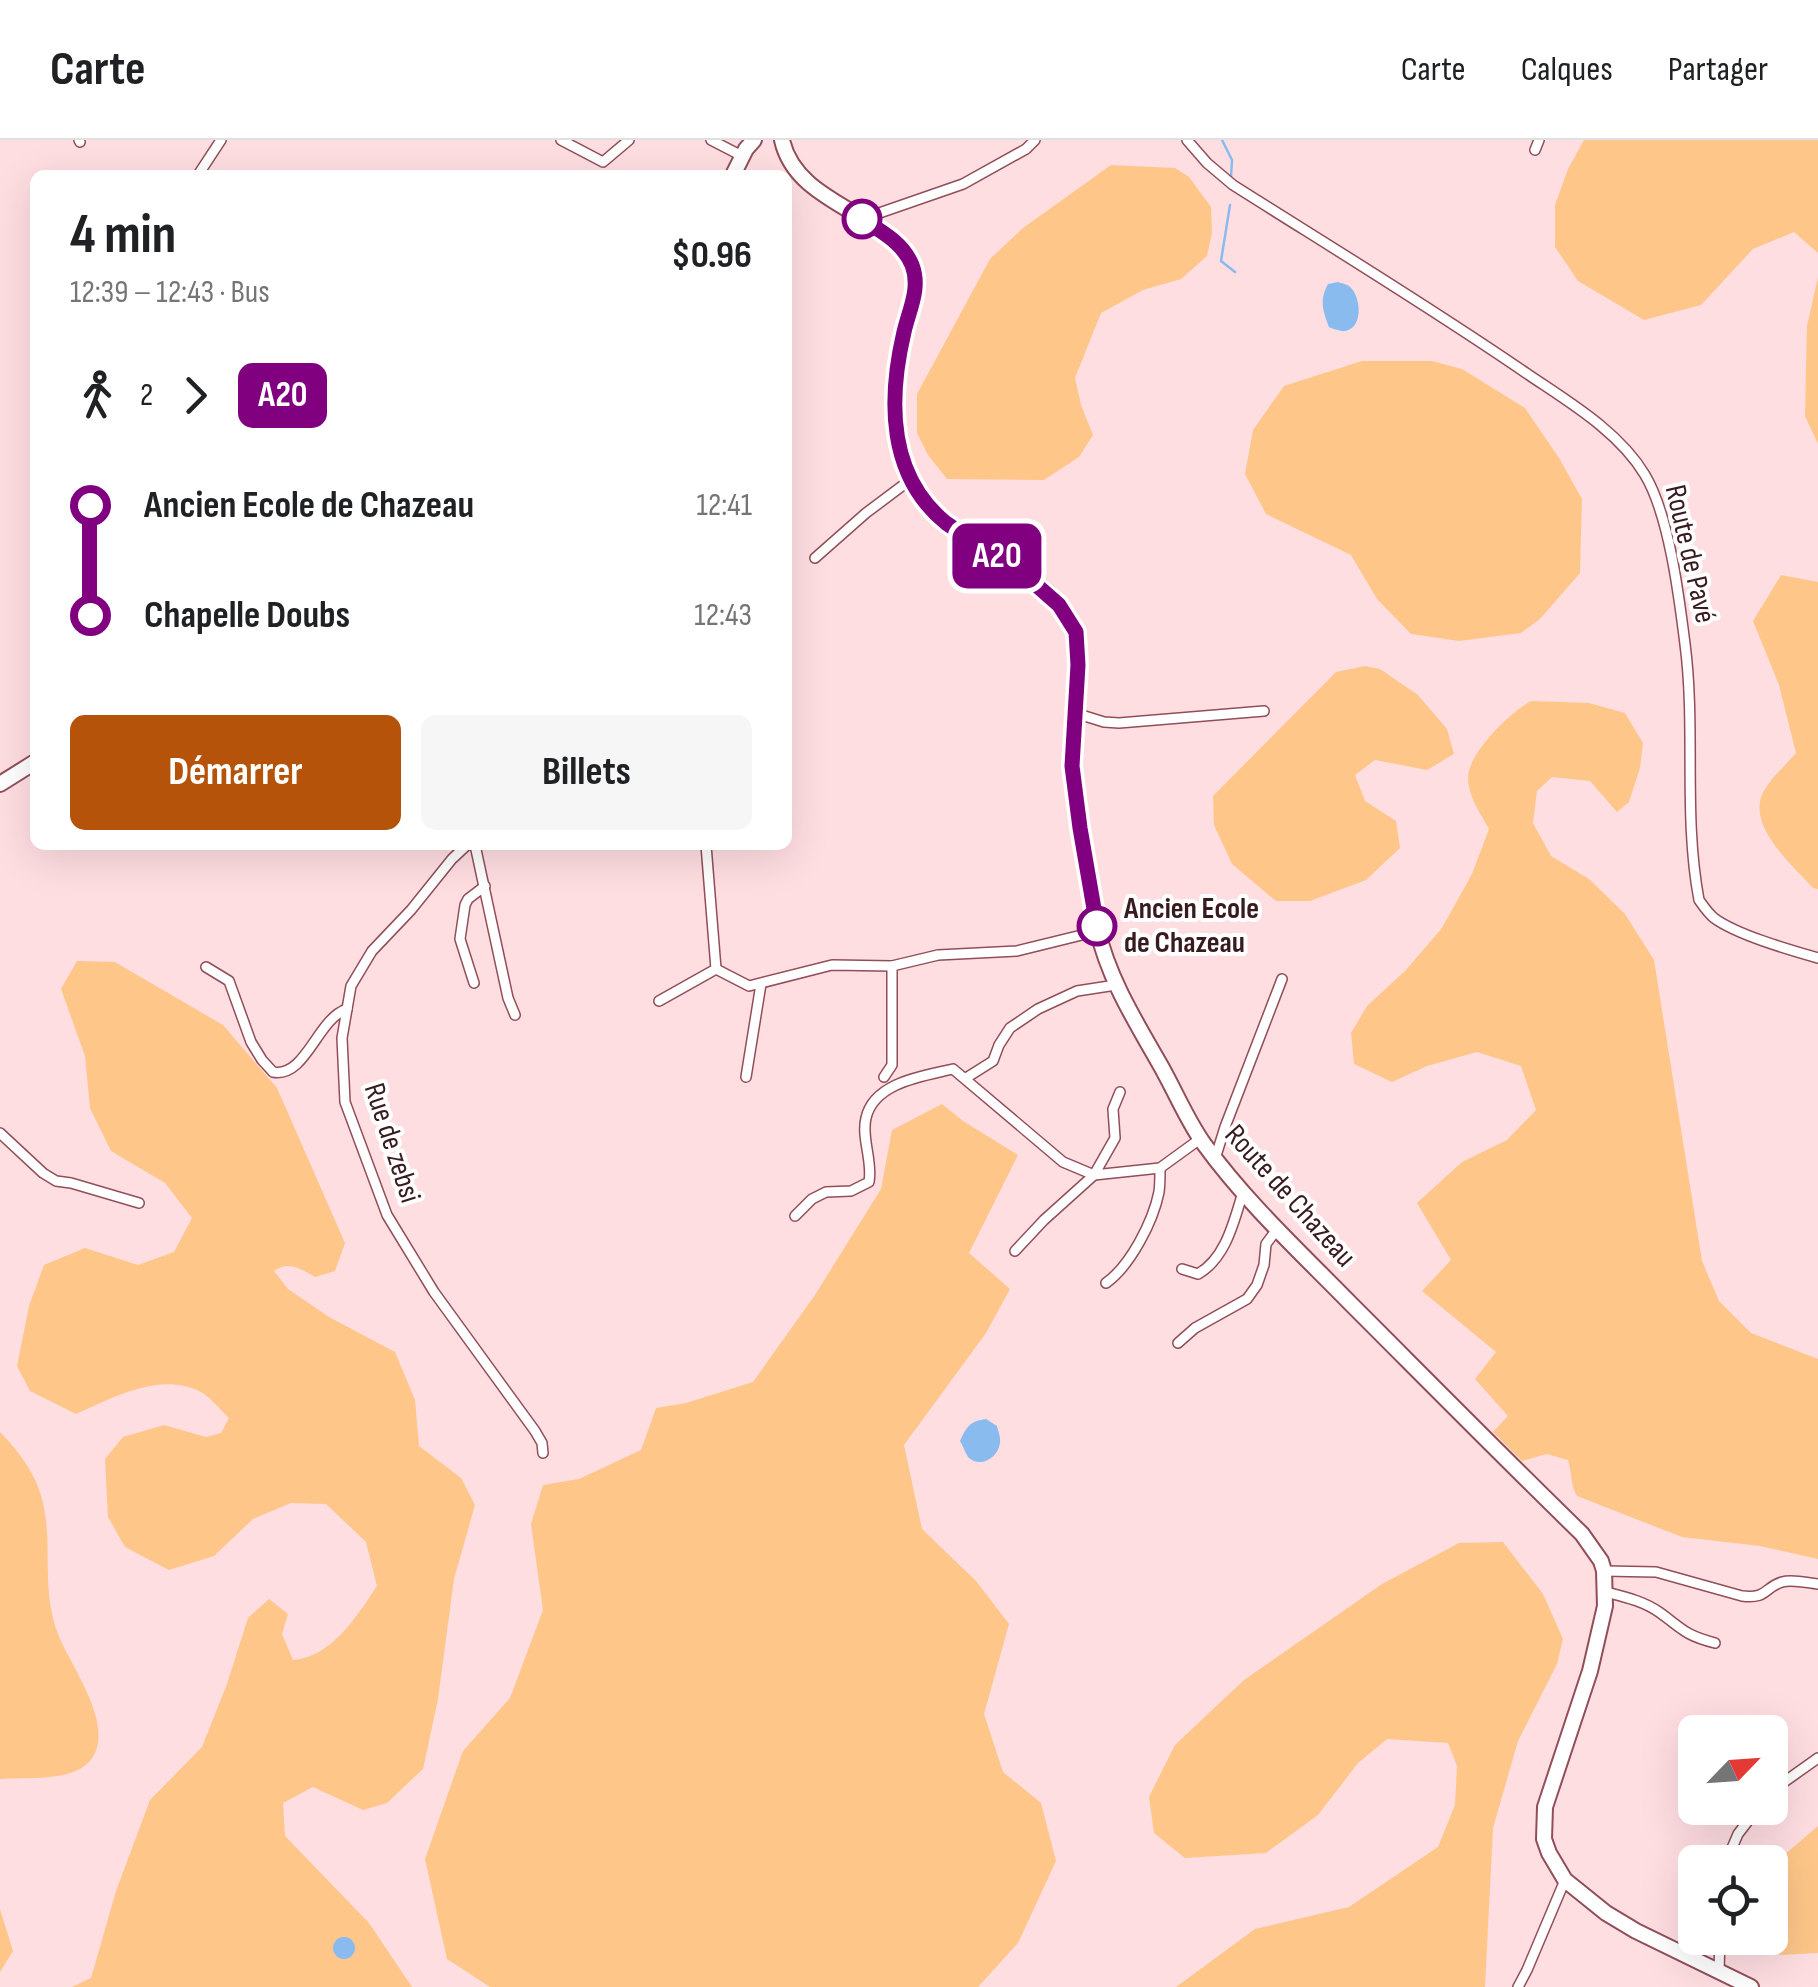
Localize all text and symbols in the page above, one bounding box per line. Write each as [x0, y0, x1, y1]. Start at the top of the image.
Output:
text: Carte [50, 41, 145, 98]
text: Carte [1401, 48, 1466, 91]
text: Calques [1521, 48, 1613, 91]
text: Partager [1668, 48, 1768, 91]
unlabelled marker [843, 200, 881, 238]
text: 4 min [70, 202, 176, 269]
text: $0.96 [671, 233, 752, 278]
text: 12:39 – 12:43 · Bus [70, 273, 270, 312]
icon: walk [70, 368, 125, 423]
icon: forward [168, 368, 223, 423]
text: A20 [258, 374, 307, 417]
text: 2 [140, 376, 153, 415]
street label: Route de Pavé [1657, 481, 1723, 627]
text: Ancien Ecole de Chazeau [144, 483, 474, 528]
text: 12:41 [697, 486, 752, 525]
line badge: A20 [940, 524, 1054, 588]
text: A20 [972, 535, 1022, 578]
text: Chapelle Doubs [144, 593, 350, 638]
text: 12:43 [694, 596, 752, 635]
button: Démarrer [70, 715, 401, 830]
button: Billets [421, 715, 752, 830]
place label: Ancien Ecole de Chazeau [1123, 891, 1259, 961]
marker: Ancien Ecole de Chazeau [1078, 907, 1116, 945]
street label: Rue de zebsi [356, 1079, 428, 1207]
street label: Route de Chazeau [1217, 1117, 1363, 1275]
north arrow [1678, 1715, 1788, 1825]
map controls [1678, 1715, 1788, 1955]
button: locate [1678, 1845, 1788, 1955]

